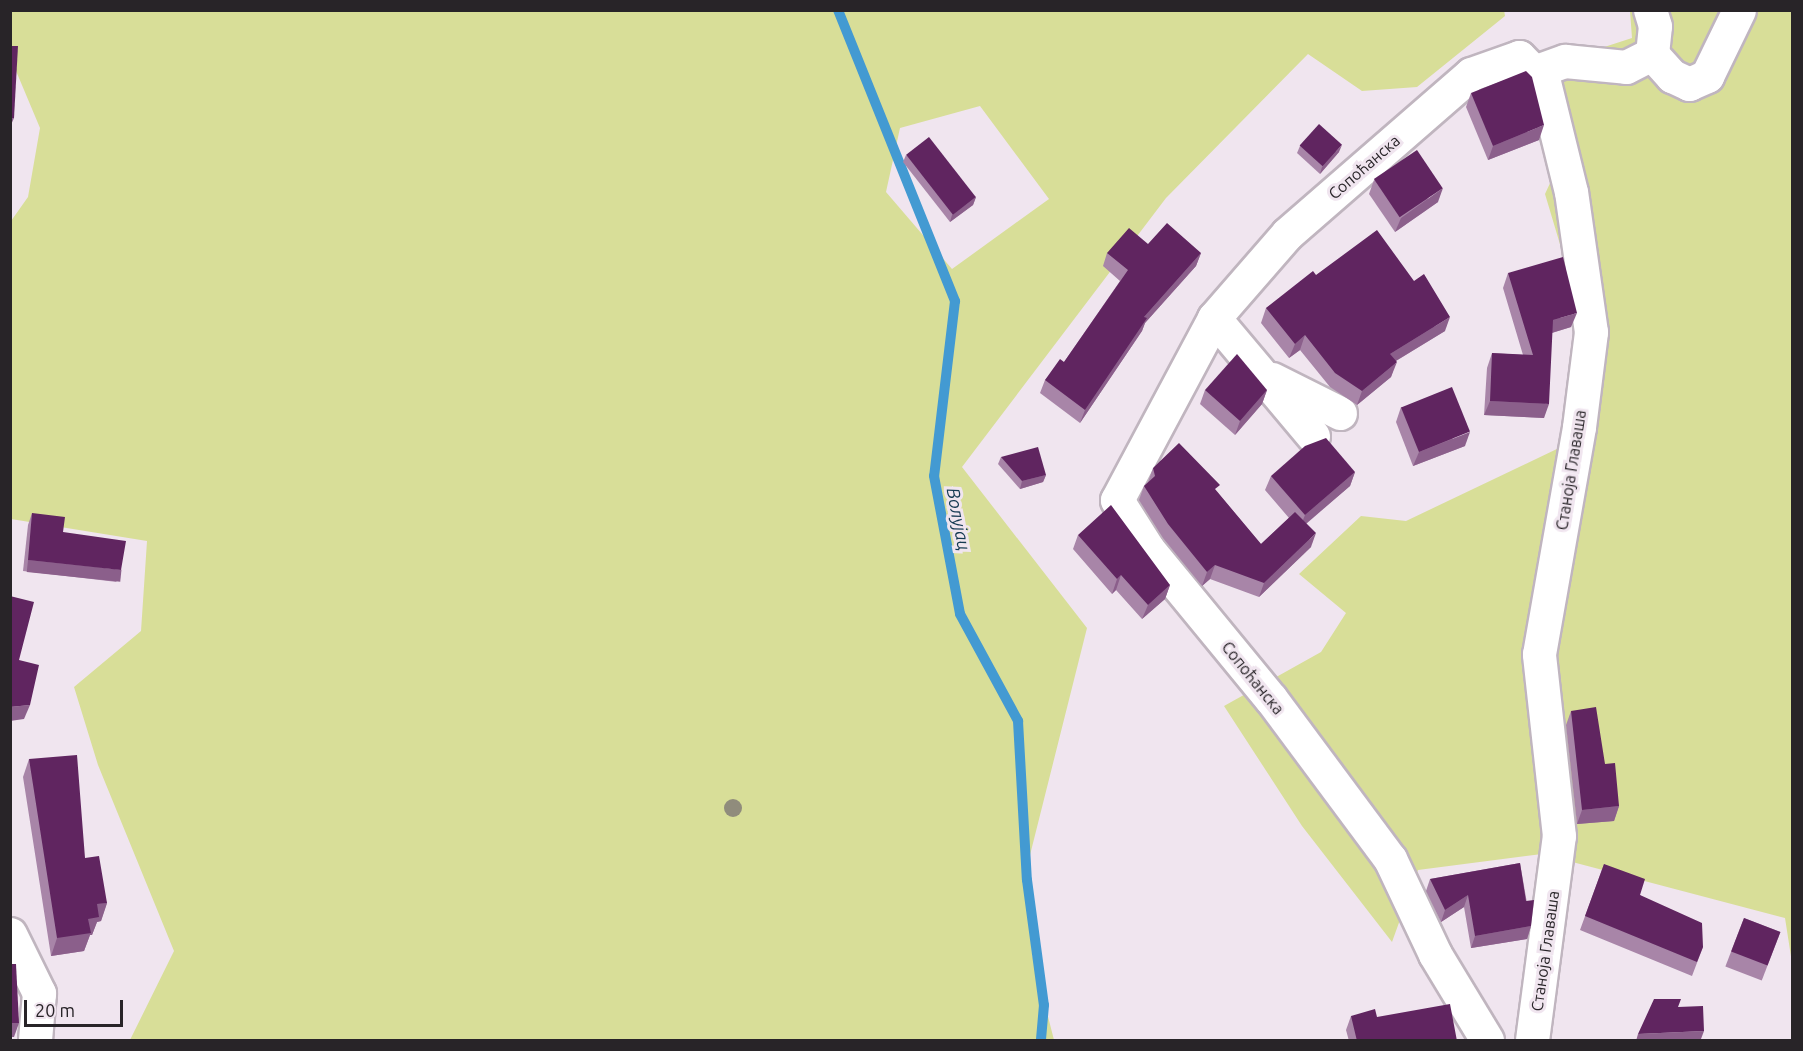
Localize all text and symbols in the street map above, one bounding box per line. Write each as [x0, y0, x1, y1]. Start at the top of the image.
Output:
street label: Сопоћанска [1324, 131, 1404, 203]
street label: Станоја Главаша [1552, 408, 1590, 532]
water label: Волујац [942, 486, 976, 552]
street label: Сопоћанска [1218, 638, 1288, 718]
street label: Станоја Главаша [1527, 889, 1563, 1013]
scale bar [27, 988, 126, 1026]
text: 20 m [35, 1000, 75, 1020]

